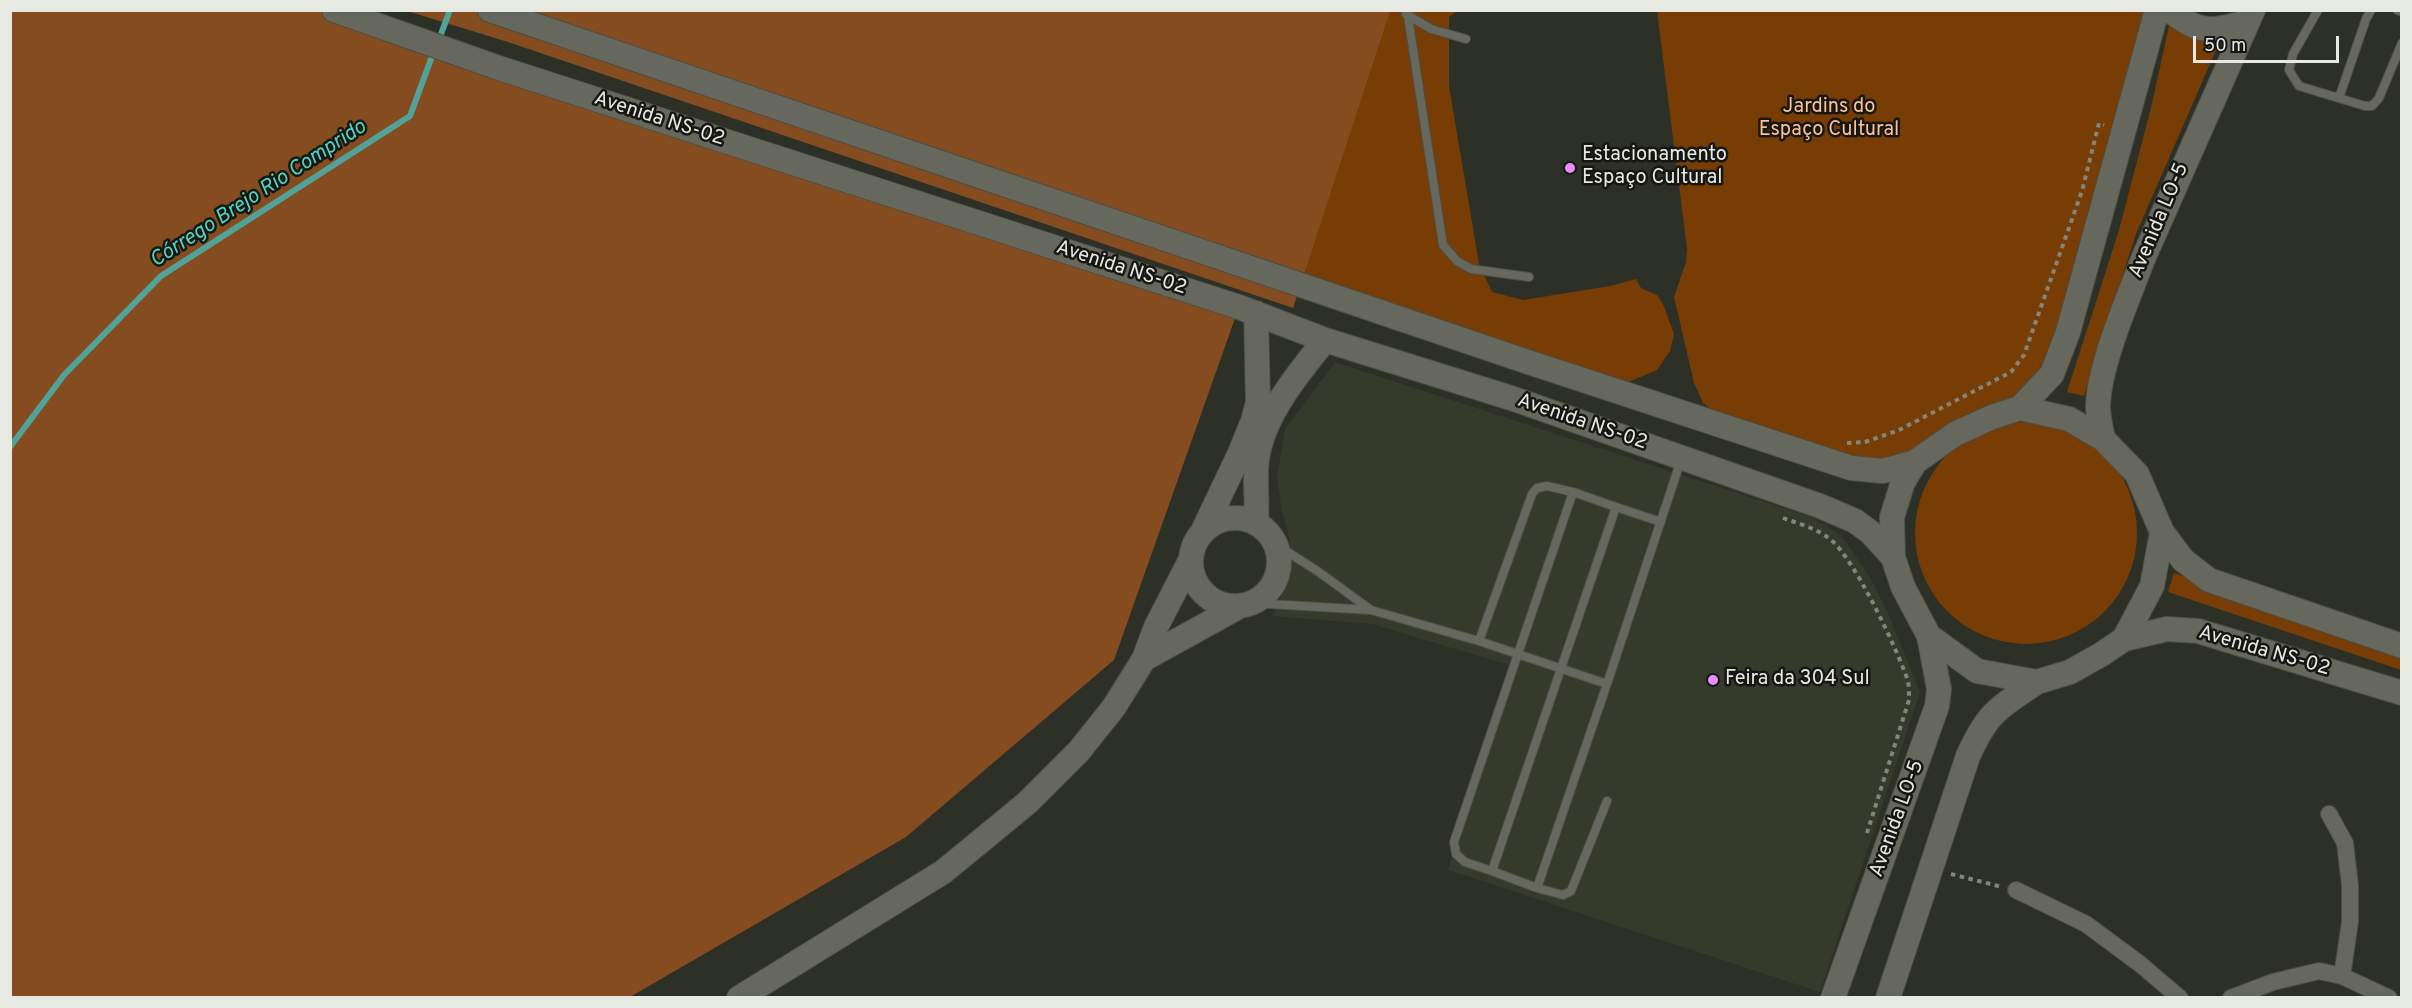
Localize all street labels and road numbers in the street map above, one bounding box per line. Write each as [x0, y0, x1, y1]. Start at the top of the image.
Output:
street label: Avenida NS-02 [591, 88, 727, 152]
street label: Avenida LO-5 [2125, 160, 2195, 282]
street label: Avenida NS-02 [1053, 237, 1189, 301]
street label: Avenida NS-02 [1514, 390, 1650, 456]
street label: Avenida NS-02 [2195, 622, 2333, 682]
street label: Avenida LO-5 [1866, 757, 1930, 881]

